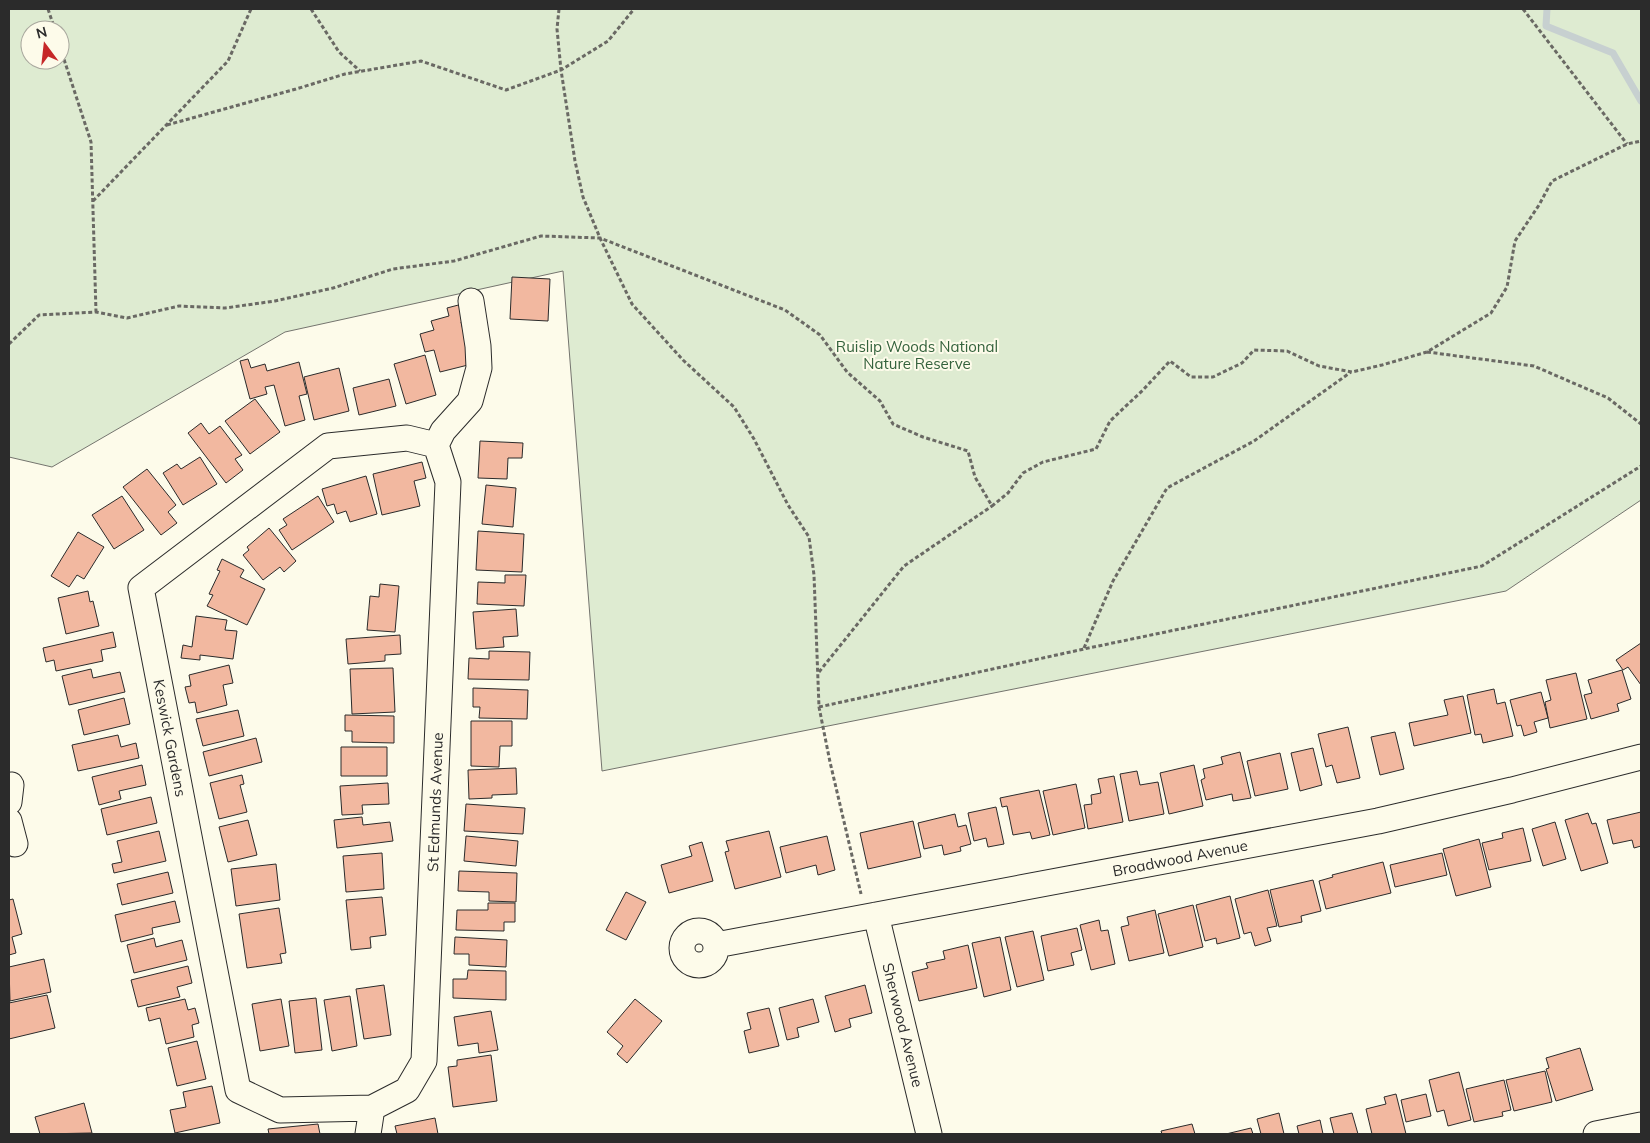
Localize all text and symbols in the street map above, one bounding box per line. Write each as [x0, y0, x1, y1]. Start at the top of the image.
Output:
north arrow [20, 20, 70, 70]
text: N [34, 22, 49, 43]
park label: Ruislip Woods National Nature Reserve [836, 337, 998, 373]
street label: Keswick Gardens [149, 678, 191, 798]
street label: St Edmunds Avenue [423, 732, 447, 872]
street label: Broadwood Avenue [1111, 836, 1249, 880]
street label: Sherwood Avenue [878, 961, 928, 1089]

